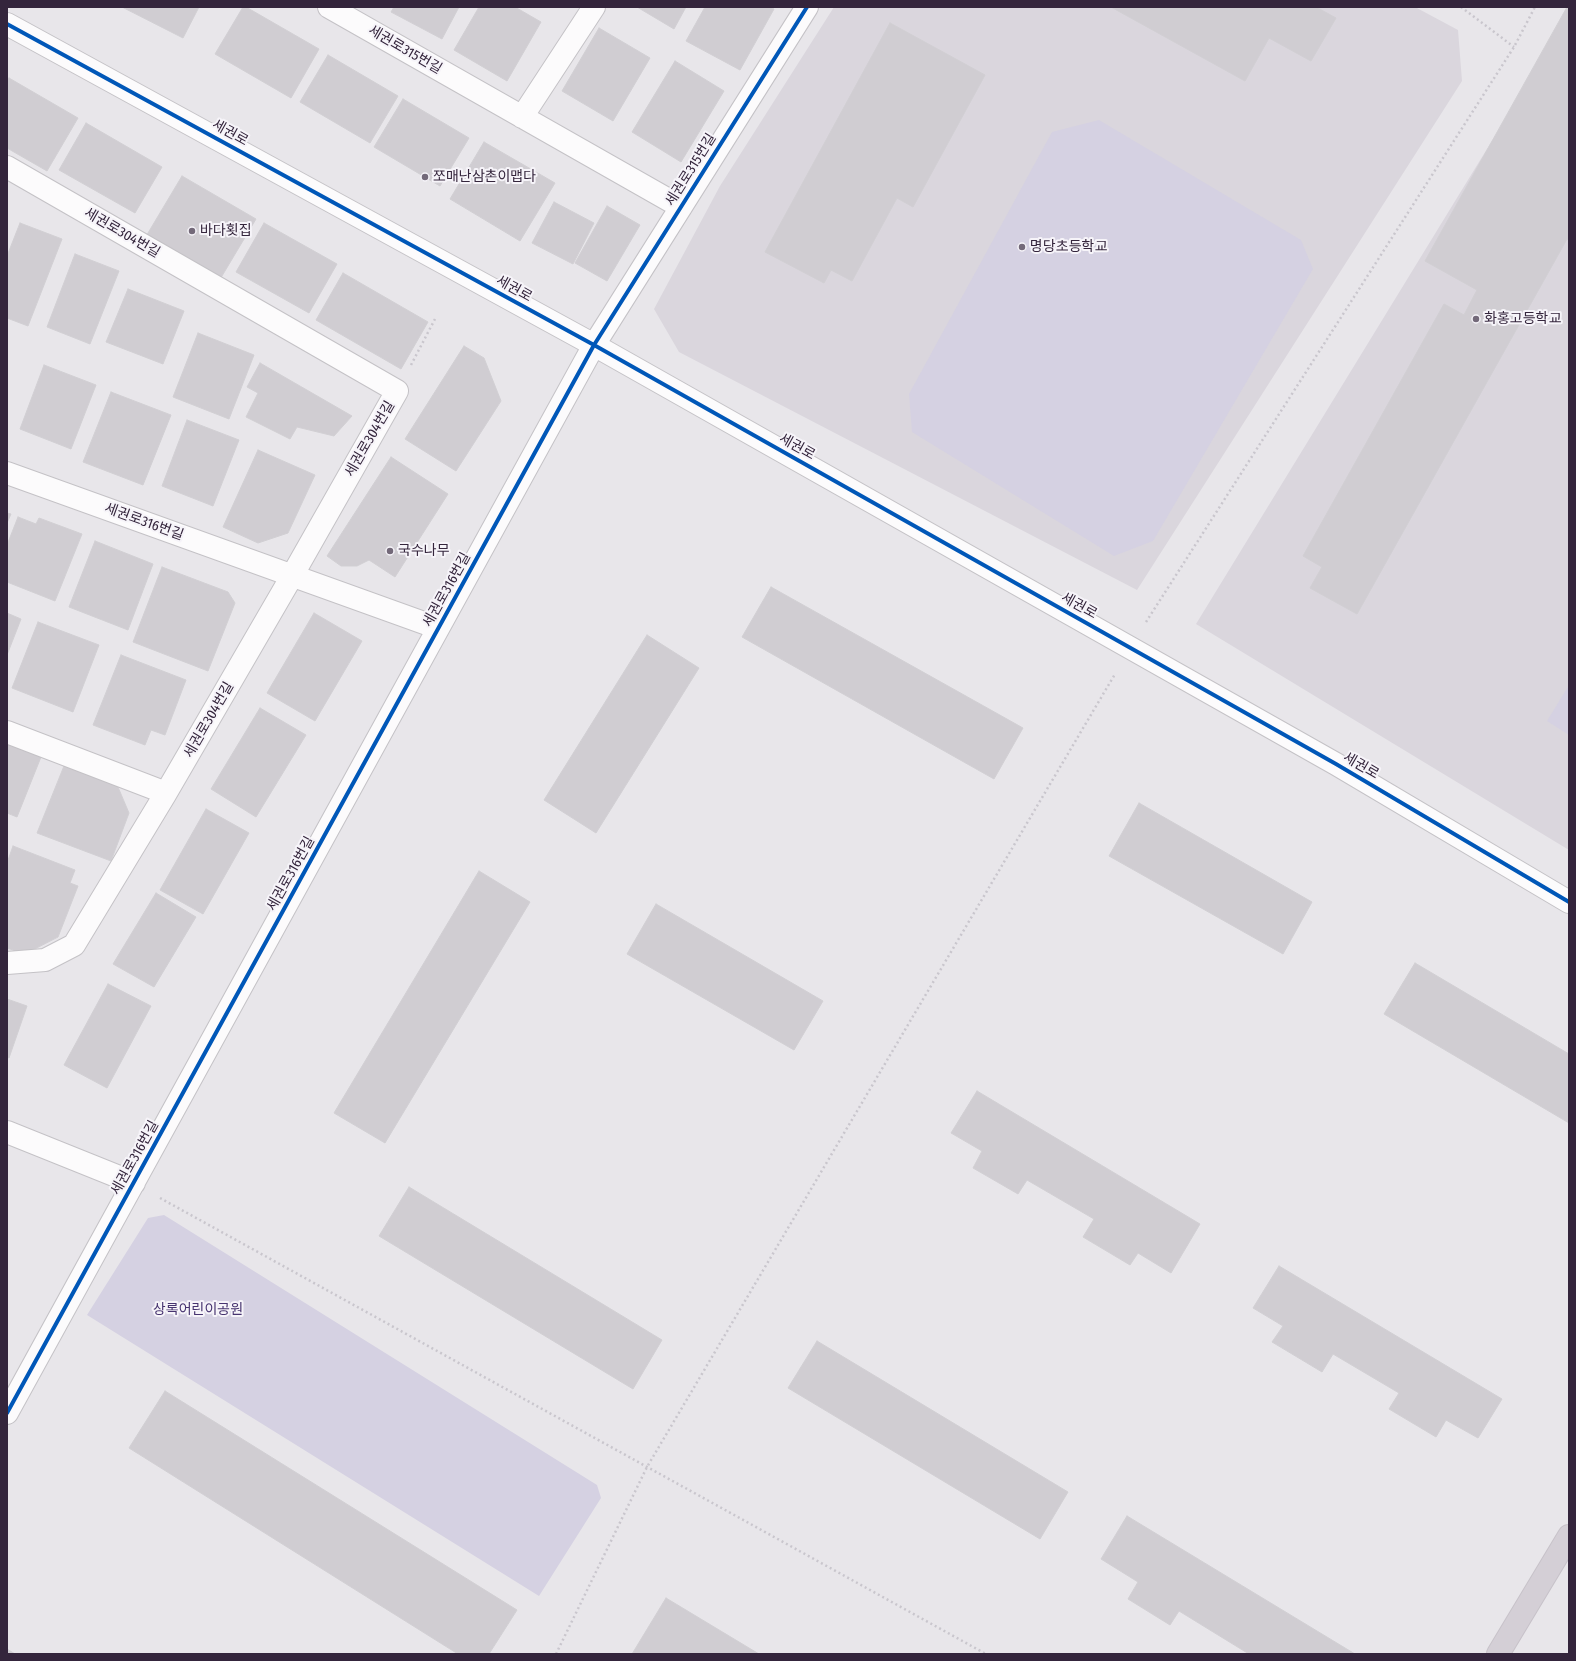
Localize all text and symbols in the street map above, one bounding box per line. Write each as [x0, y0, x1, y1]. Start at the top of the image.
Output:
street label: 세권로315번길 [365, 22, 445, 78]
street label: 세권로 [209, 116, 251, 150]
street label: 세권로315번길 [662, 131, 720, 209]
place label: 쪼매난삼촌이맵다 [433, 169, 536, 185]
marker: 쪼매난삼촌이맵다 [420, 172, 430, 182]
street label: 세권로304번길 [81, 205, 163, 261]
place label: 바다횟집 [200, 223, 252, 239]
marker: 바다횟집 [187, 226, 197, 236]
place label: 명당초등학교 [1030, 239, 1107, 255]
marker: 명당초등학교 [1017, 242, 1027, 252]
street label: 세권로 [493, 272, 535, 306]
place label: 화홍고등학교 [1484, 311, 1561, 327]
marker: 화홍고등학교 [1471, 314, 1481, 324]
street label: 세권로304번길 [342, 398, 398, 480]
street label: 세권로 [776, 430, 818, 464]
street label: 세권로316번길 [102, 500, 186, 544]
place label: 국수나무 [398, 543, 450, 559]
marker: 국수나무 [385, 546, 395, 556]
street label: 세권로316번길 [420, 550, 474, 630]
street label: 세권로 [1058, 589, 1100, 623]
street label: 세권로304번길 [181, 679, 237, 761]
street label: 세권로 [1340, 749, 1382, 783]
street label: 세권로316번길 [264, 834, 318, 914]
street label: 세권로316번길 [108, 1118, 162, 1198]
park label: 상록어린이공원 [153, 1302, 243, 1318]

